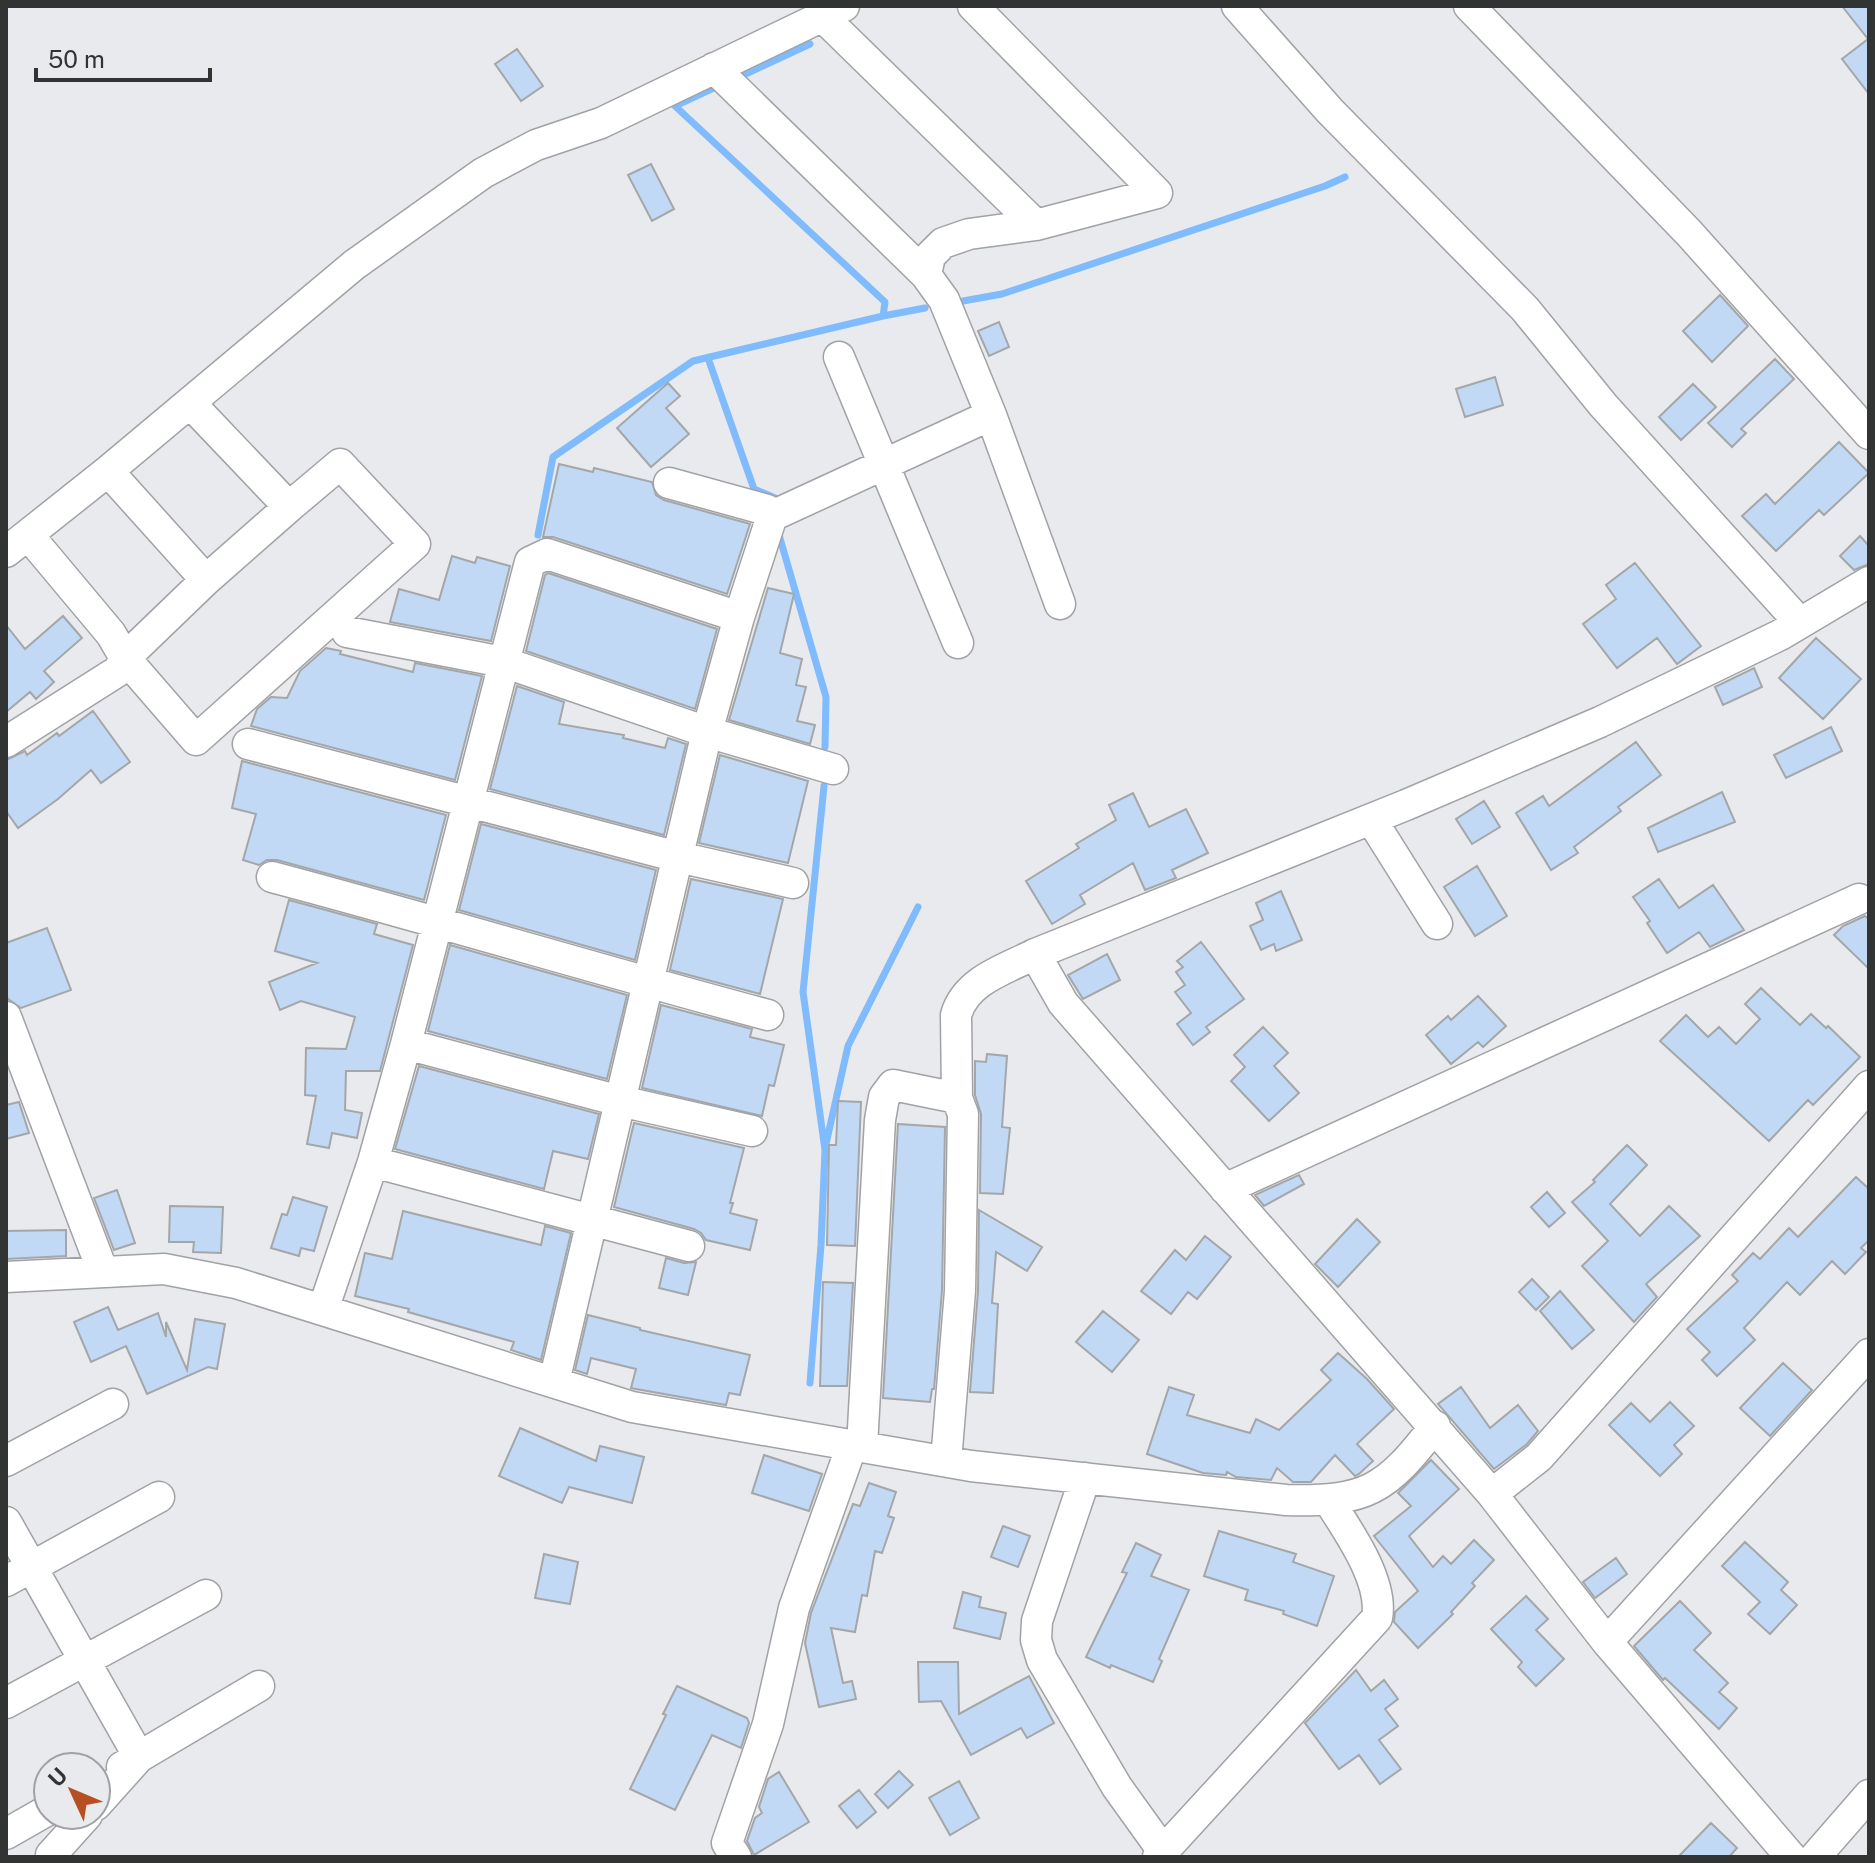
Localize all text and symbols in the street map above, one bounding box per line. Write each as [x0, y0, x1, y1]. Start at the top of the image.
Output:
scale bar [36, 32, 210, 82]
text: 50 m [48, 45, 105, 73]
north arrow [32, 1751, 112, 1831]
text: U [43, 1762, 73, 1792]

